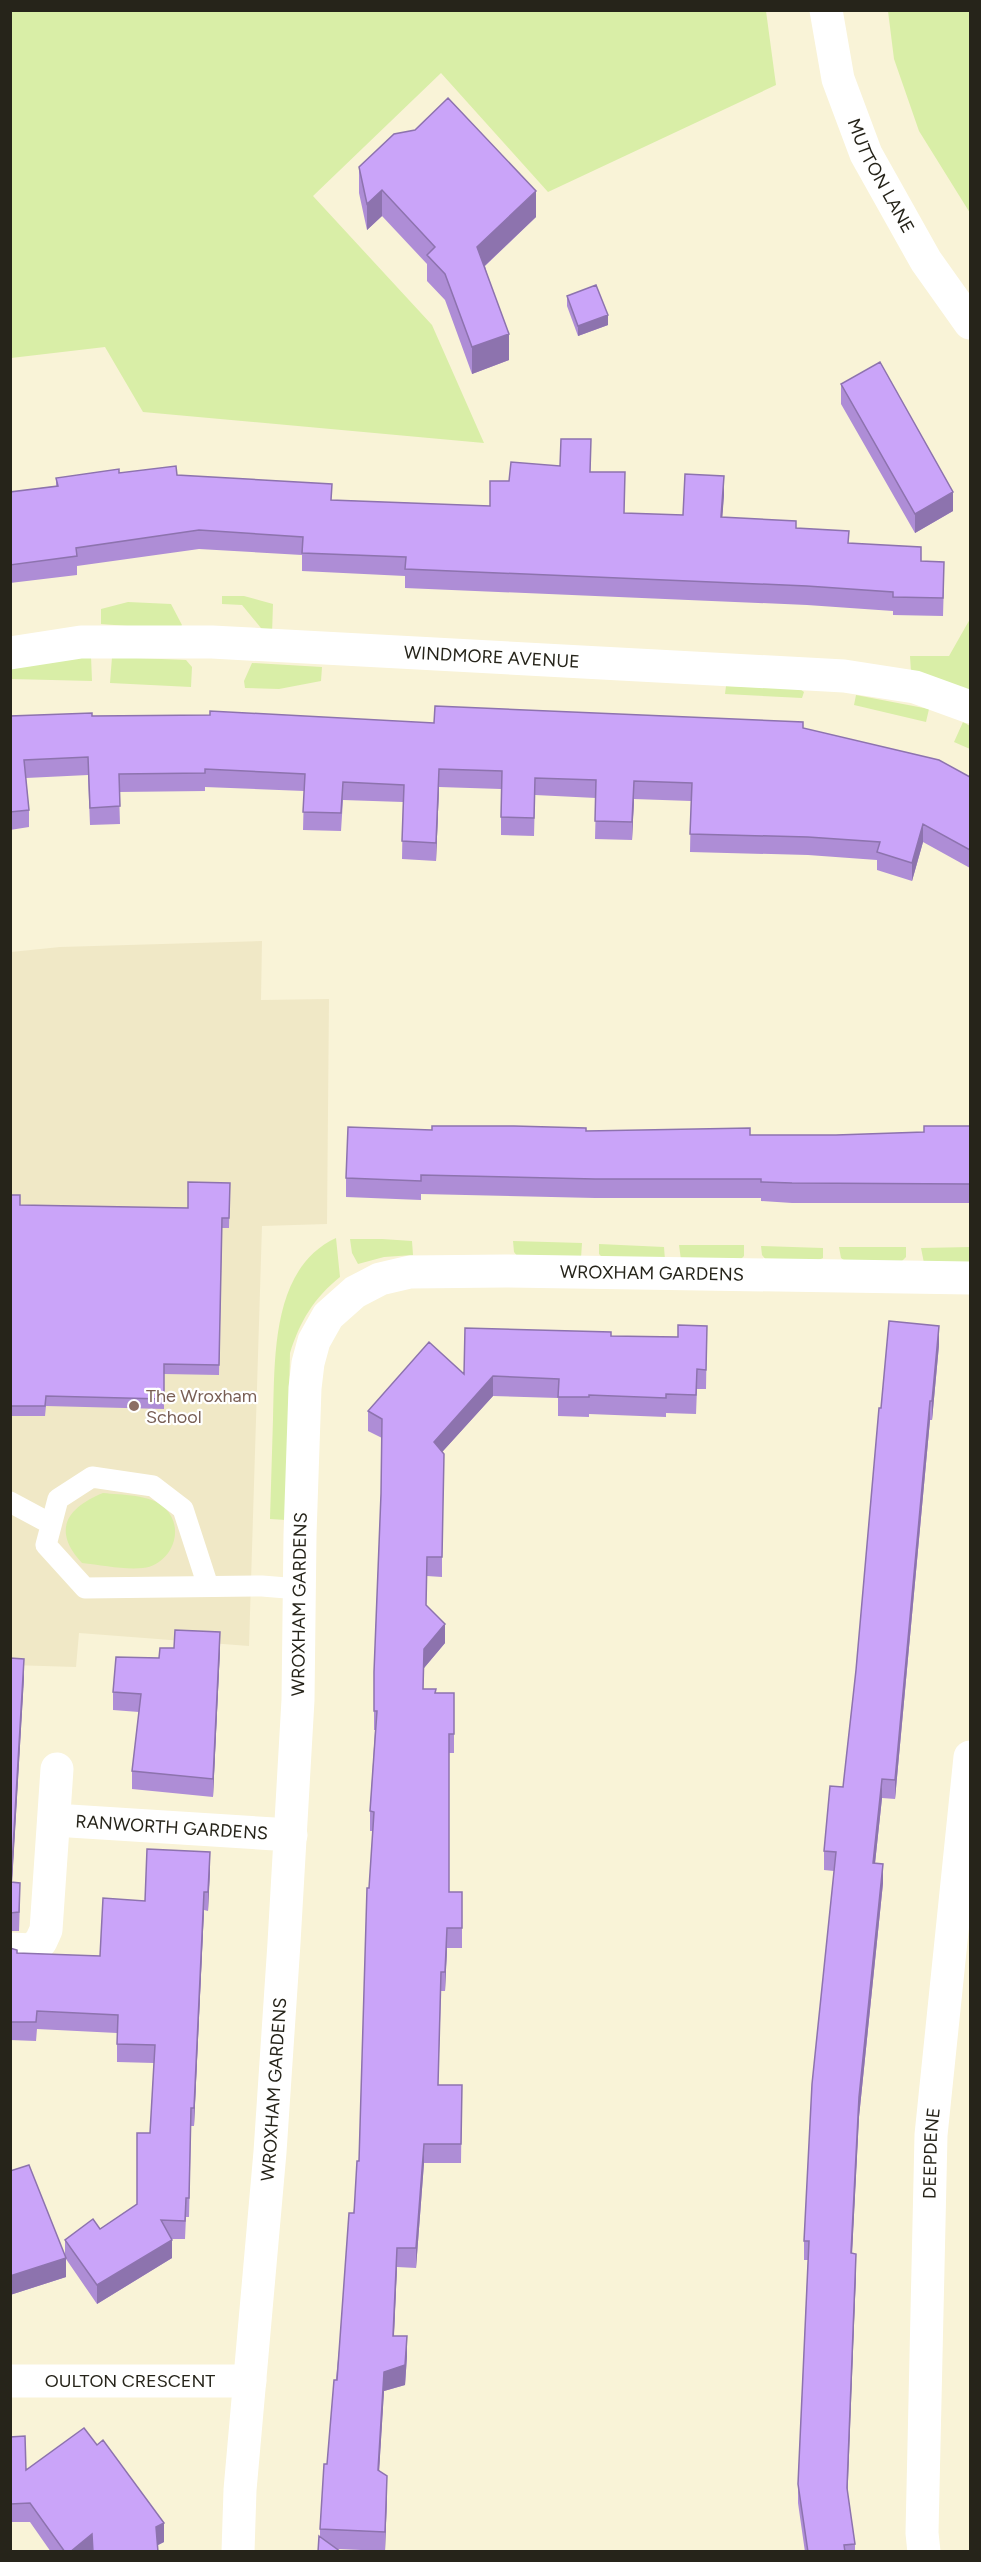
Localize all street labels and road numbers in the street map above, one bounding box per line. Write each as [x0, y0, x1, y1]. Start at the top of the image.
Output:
street label: MUTTON LANE [843, 115, 919, 237]
street label: WINDMORE AVENUE [403, 641, 580, 673]
street label: WROXHAM GARDENS [560, 1261, 744, 1286]
street label: WROXHAM GARDENS [287, 1512, 312, 1696]
street label: RANWORTH GARDENS [75, 1810, 269, 1845]
street label: WROXHAM GARDENS [256, 1997, 291, 2182]
street label: DEEPDENE [919, 2106, 945, 2199]
street label: OULTON CRESCENT [45, 2370, 215, 2392]

